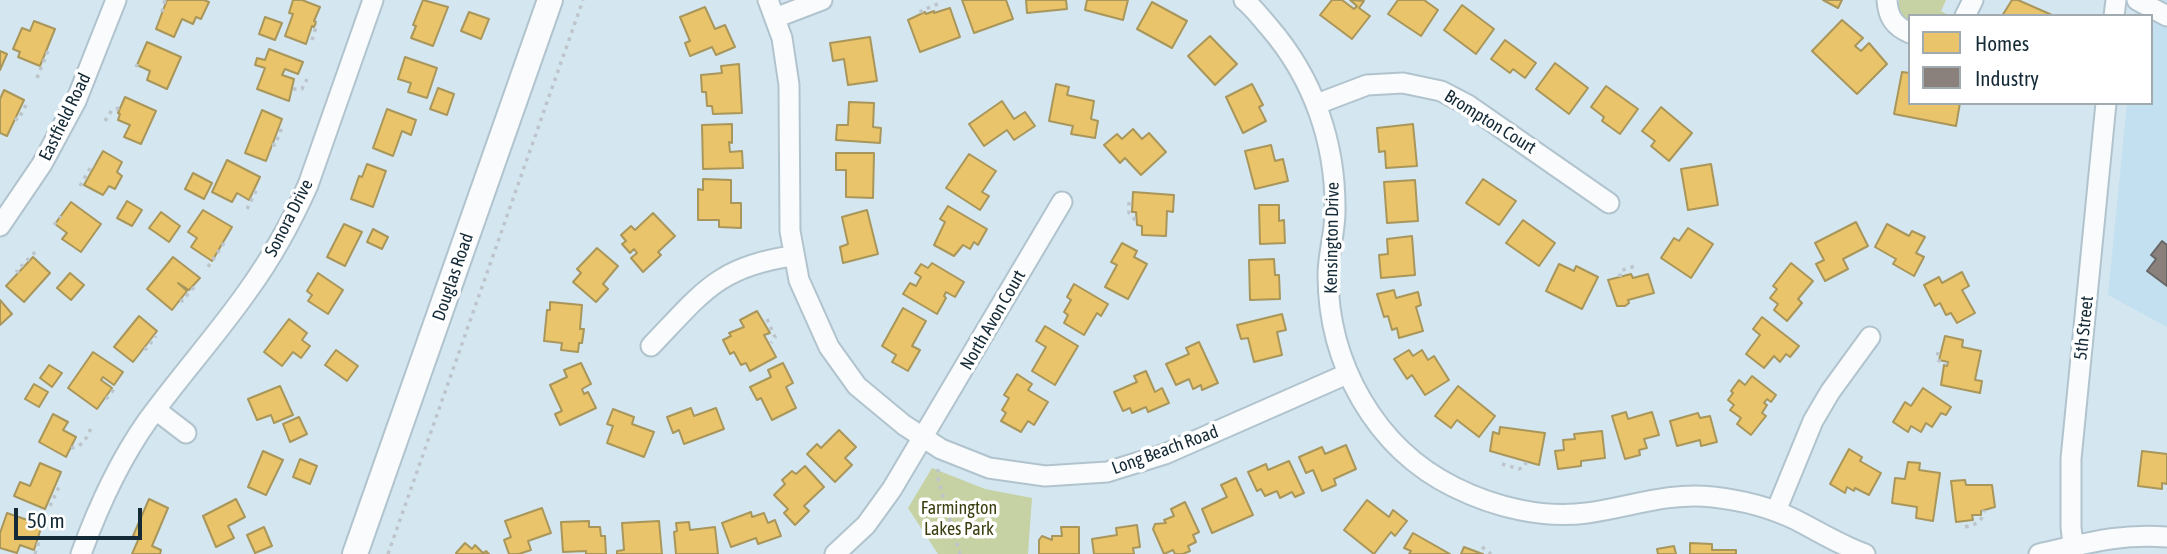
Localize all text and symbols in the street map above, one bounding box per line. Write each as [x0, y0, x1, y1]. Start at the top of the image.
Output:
legend [1908, 14, 2153, 105]
text: Homes [1975, 31, 2029, 55]
text: Industry [1975, 66, 2039, 90]
street label: Eastfield Road [35, 70, 95, 164]
street label: Brompton Court [1440, 85, 1540, 159]
street label: Sonora Drive [260, 176, 318, 260]
street label: Kensington Drive [1320, 182, 1344, 294]
street label: Douglas Road [428, 230, 478, 324]
street label: North Avon Court [956, 266, 1030, 374]
street label: 5th Street [2070, 295, 2098, 361]
street label: Long Beach Road [1109, 421, 1221, 479]
scale bar [18, 494, 145, 538]
park label: Farmington Lakes Park [921, 497, 997, 540]
text: 50 m [27, 508, 65, 532]

